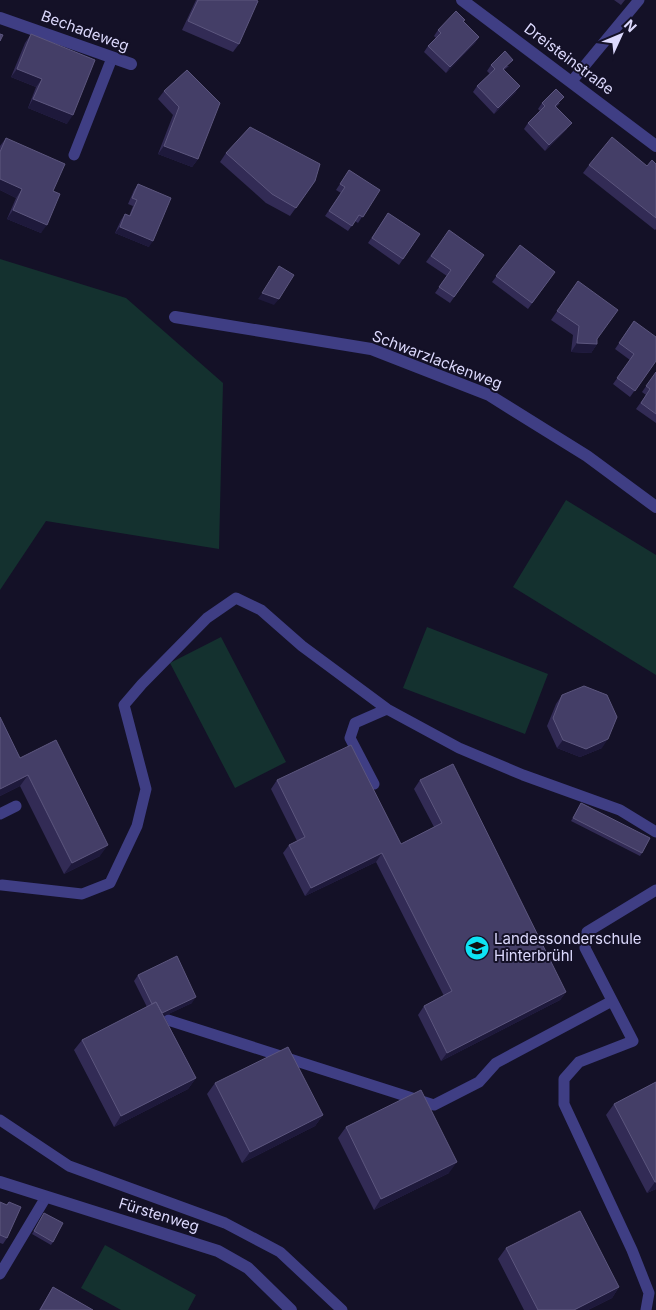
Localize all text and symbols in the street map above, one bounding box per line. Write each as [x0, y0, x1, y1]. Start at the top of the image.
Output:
street label: Bechadeweg [39, 6, 132, 55]
north arrow [596, 10, 646, 60]
text: N [621, 16, 641, 35]
street label: Dreisteinstraße [521, 19, 618, 99]
street label: Schwarzlackenweg [369, 326, 505, 393]
place label: Landessonderschule Hinterbrühl [494, 929, 642, 965]
school or university icon: Landessonderschule Hinterbrühl [464, 935, 490, 961]
street label: Fürstenweg [117, 1193, 202, 1236]

